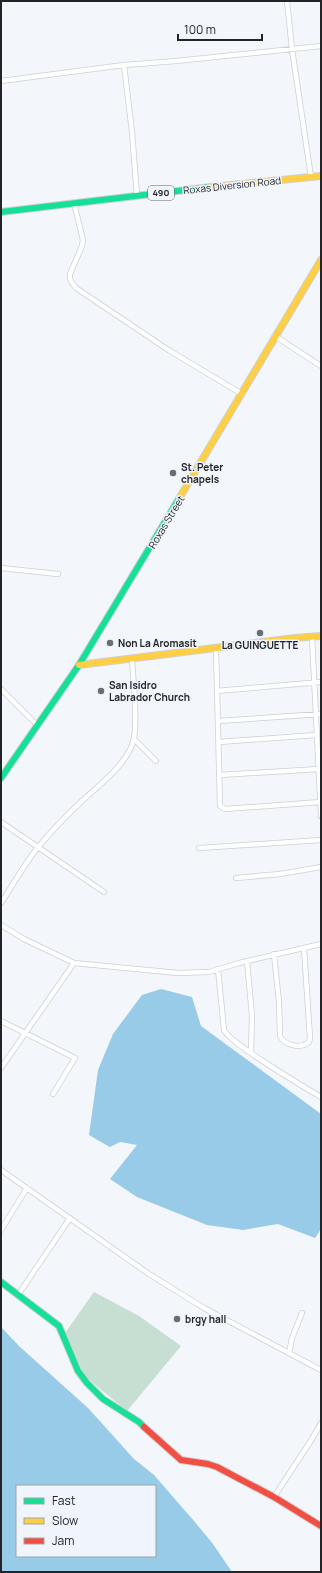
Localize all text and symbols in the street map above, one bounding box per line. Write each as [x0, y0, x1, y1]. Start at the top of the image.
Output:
scale bar [178, 16, 262, 42]
text: 100 m [184, 21, 216, 38]
street label: Roxas Diversion Road [182, 173, 282, 197]
road number: 490 [148, 186, 174, 200]
place label: St. Peter chapels [181, 460, 223, 486]
marker: St. Peter chapels [168, 468, 178, 478]
street label: Roxas Street [145, 493, 187, 551]
marker: La GUINGUETTE [255, 628, 265, 638]
place label: Non La Aromasit [118, 636, 197, 650]
marker: Non La Aromasit [105, 638, 115, 648]
place label: La GUINGUETTE [222, 638, 298, 652]
place label: San Isidro Labrador Church [109, 678, 190, 704]
marker: San Isidro Labrador Church [96, 686, 106, 696]
place label: brgy hall [185, 1312, 226, 1326]
marker: brgy hall [172, 1314, 182, 1324]
legend [16, 1485, 156, 1557]
text: Fast [52, 1492, 76, 1509]
text: Slow [52, 1512, 78, 1529]
text: Jam [52, 1532, 74, 1549]

